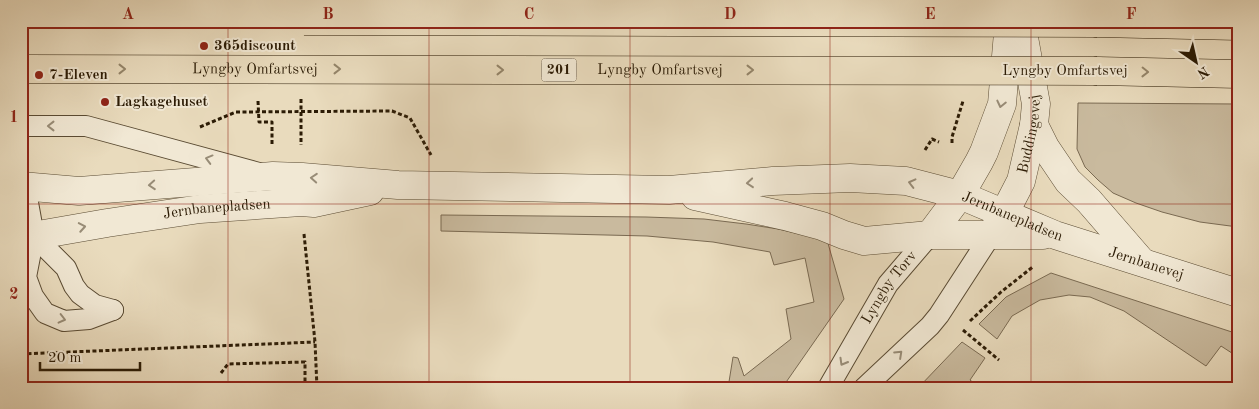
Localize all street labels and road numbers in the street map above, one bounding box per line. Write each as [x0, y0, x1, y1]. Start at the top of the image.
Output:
road number: 201 [542, 58, 576, 82]
street label: Lyngby Omfartsvej [192, 62, 318, 77]
street label: Lyngby Omfartsvej [597, 63, 723, 78]
street label: Lyngby Omfartsvej [1002, 64, 1128, 79]
street label: Buddingevej [1015, 93, 1044, 175]
street label: Jernbanepladsen [959, 189, 1064, 244]
street label: Jernbanepladsen [162, 197, 271, 222]
street label: Jernbanevej [1106, 245, 1186, 283]
street label: Lyngby Torv [859, 248, 920, 326]

